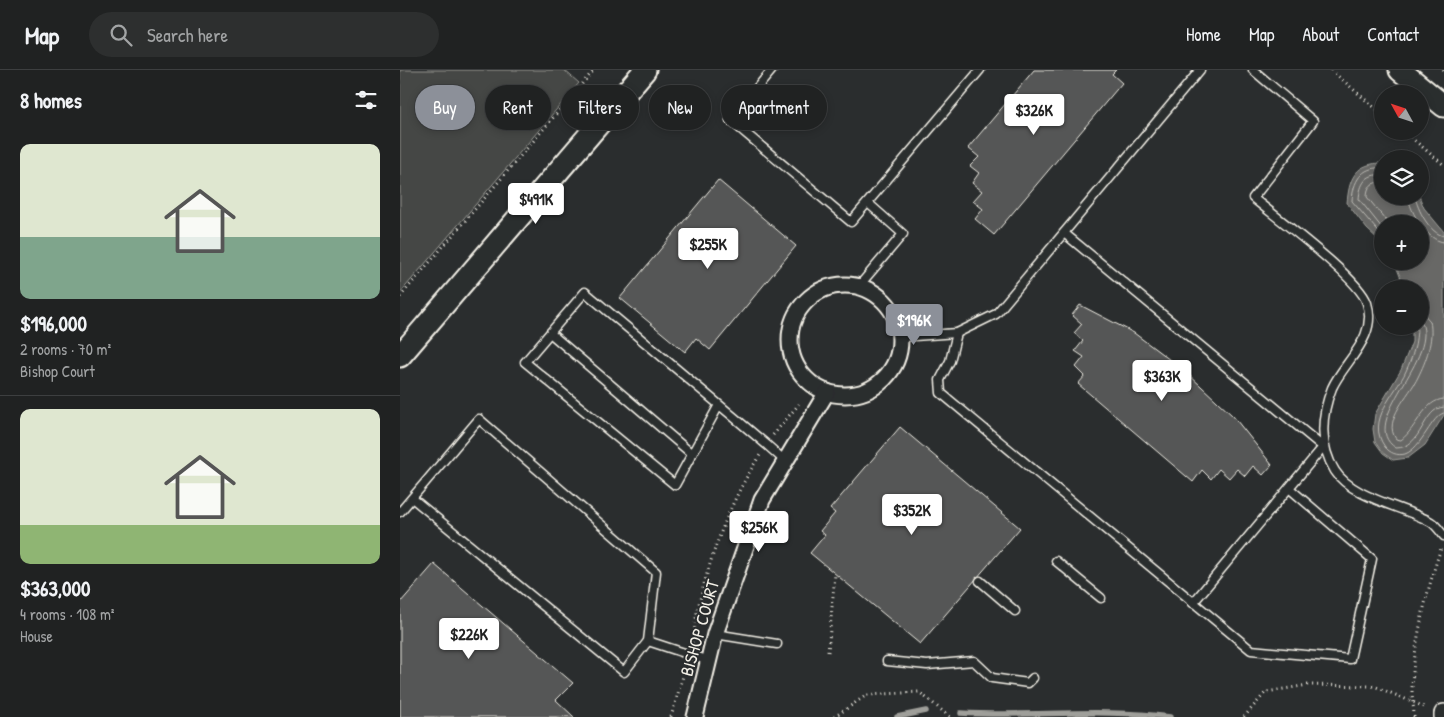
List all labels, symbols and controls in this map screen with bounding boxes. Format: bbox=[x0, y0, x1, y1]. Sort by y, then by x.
search box bbox=[89, 12, 439, 57]
text: Map bbox=[25, 19, 59, 51]
icon: search bbox=[107, 21, 135, 49]
text: Search here bbox=[147, 22, 228, 48]
text: Home bbox=[1186, 22, 1221, 47]
text: Map bbox=[1249, 22, 1274, 47]
text: About bbox=[1302, 22, 1339, 47]
text: Contact bbox=[1367, 22, 1419, 47]
chip: Buy bbox=[415, 85, 475, 130]
chip: Rent bbox=[485, 85, 551, 130]
chip: Filters bbox=[561, 85, 639, 130]
chip: New bbox=[649, 85, 711, 130]
chip: Apartment bbox=[721, 85, 827, 130]
north arrow bbox=[1374, 85, 1429, 140]
map controls bbox=[1374, 85, 1429, 335]
text: 8 homes bbox=[20, 86, 82, 115]
icon: filters bbox=[352, 86, 380, 114]
pin: $326K bbox=[999, 93, 1069, 136]
text: $326K bbox=[1015, 99, 1053, 121]
button: layers bbox=[1374, 150, 1429, 205]
icon: home bbox=[155, 176, 245, 266]
pin: $491K bbox=[501, 182, 571, 225]
text: $491K bbox=[519, 188, 553, 210]
button: + bbox=[1374, 215, 1429, 270]
pin: $255K bbox=[673, 228, 743, 270]
text: $255K bbox=[689, 233, 727, 255]
button: − bbox=[1374, 280, 1429, 335]
pin: $196K bbox=[879, 304, 949, 346]
text: $196,000 bbox=[20, 309, 87, 338]
text: $196K bbox=[897, 309, 931, 331]
text: 2 rooms · 70 m² bbox=[20, 338, 111, 360]
text: Bishop Court bbox=[20, 360, 95, 382]
pin: $363K bbox=[1127, 360, 1197, 402]
text: $363K bbox=[1143, 365, 1181, 387]
icon: home bbox=[155, 442, 245, 532]
pin: $352K bbox=[877, 494, 947, 536]
text: $352K bbox=[893, 499, 931, 521]
pin: $256K bbox=[724, 510, 794, 553]
text: $256K bbox=[740, 516, 778, 538]
text: $363,000 bbox=[20, 574, 90, 603]
street label: BISHOP COURT bbox=[674, 576, 725, 679]
text: 4 rooms · 108 m² bbox=[20, 603, 114, 625]
pin: $226K bbox=[434, 618, 504, 660]
text: $226K bbox=[450, 623, 488, 645]
text: House bbox=[20, 625, 53, 647]

